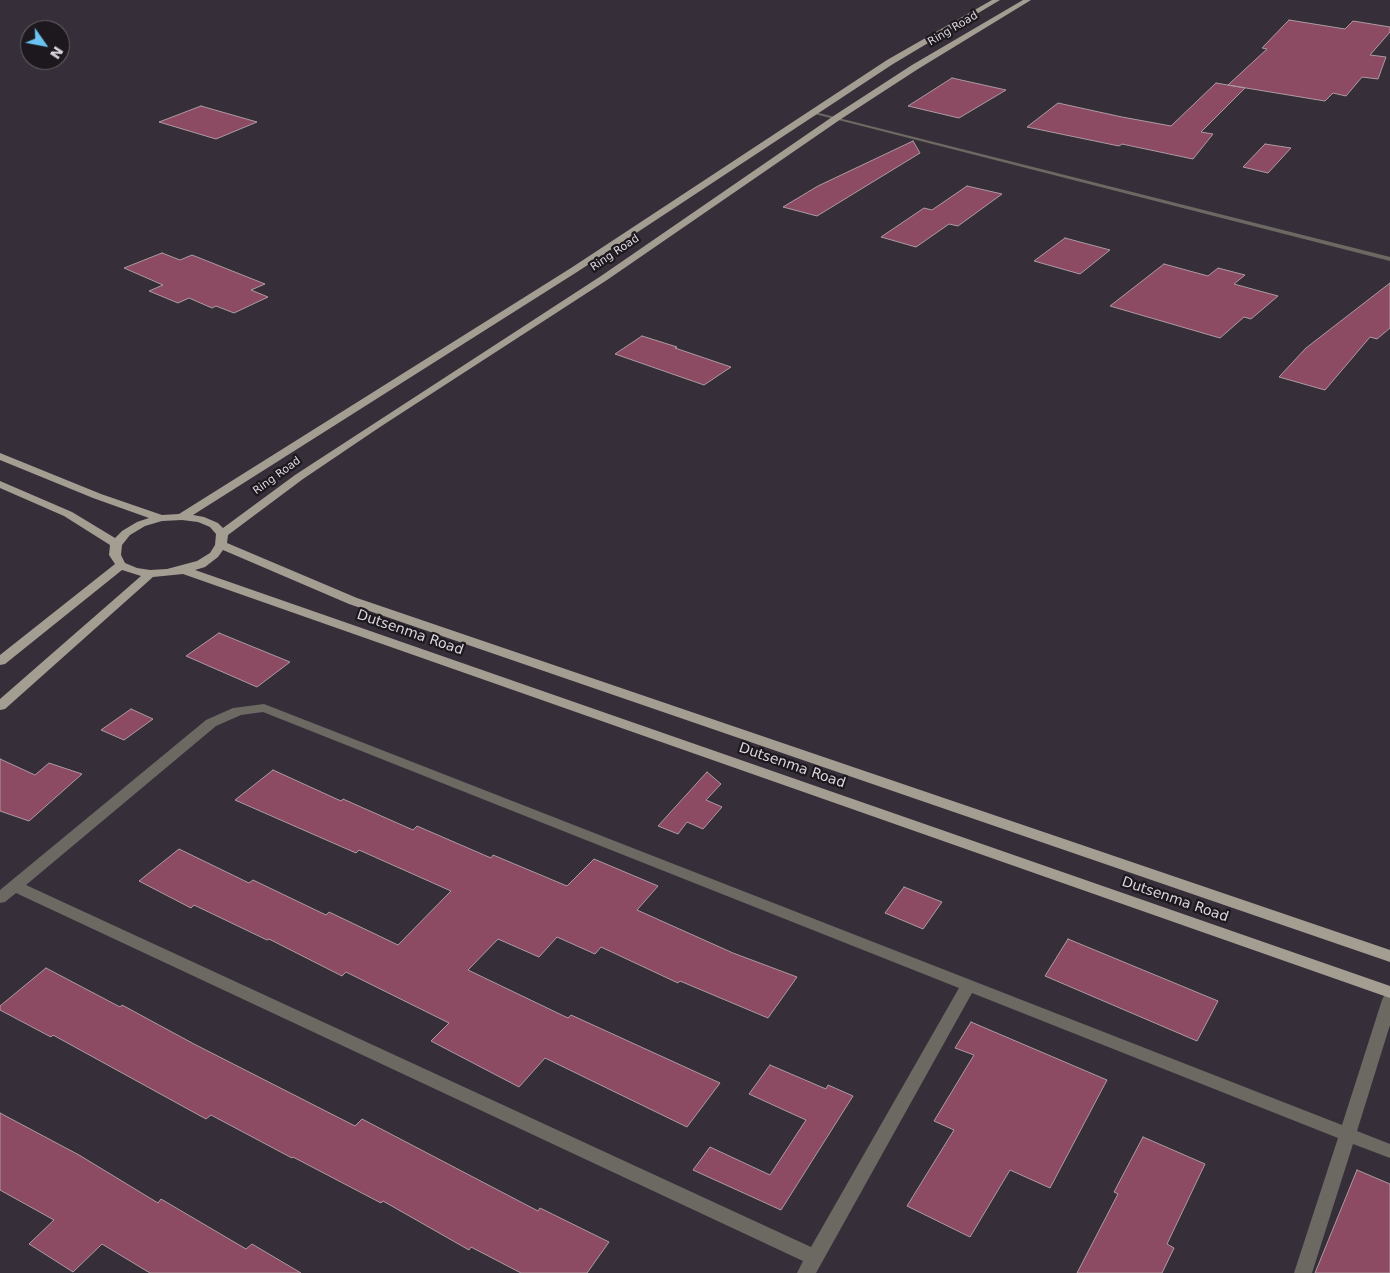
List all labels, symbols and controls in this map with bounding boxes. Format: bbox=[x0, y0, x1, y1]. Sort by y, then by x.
street label: Ring Road bbox=[926, 9, 980, 49]
north arrow bbox=[20, 20, 70, 70]
text: N bbox=[47, 43, 67, 62]
street label: Ring Road bbox=[588, 232, 642, 274]
street label: Ring Road bbox=[251, 454, 303, 498]
street label: Dutsenma Road bbox=[354, 607, 466, 659]
street label: Dutsenma Road bbox=[736, 740, 848, 792]
street label: Dutsenma Road bbox=[1119, 874, 1231, 926]

